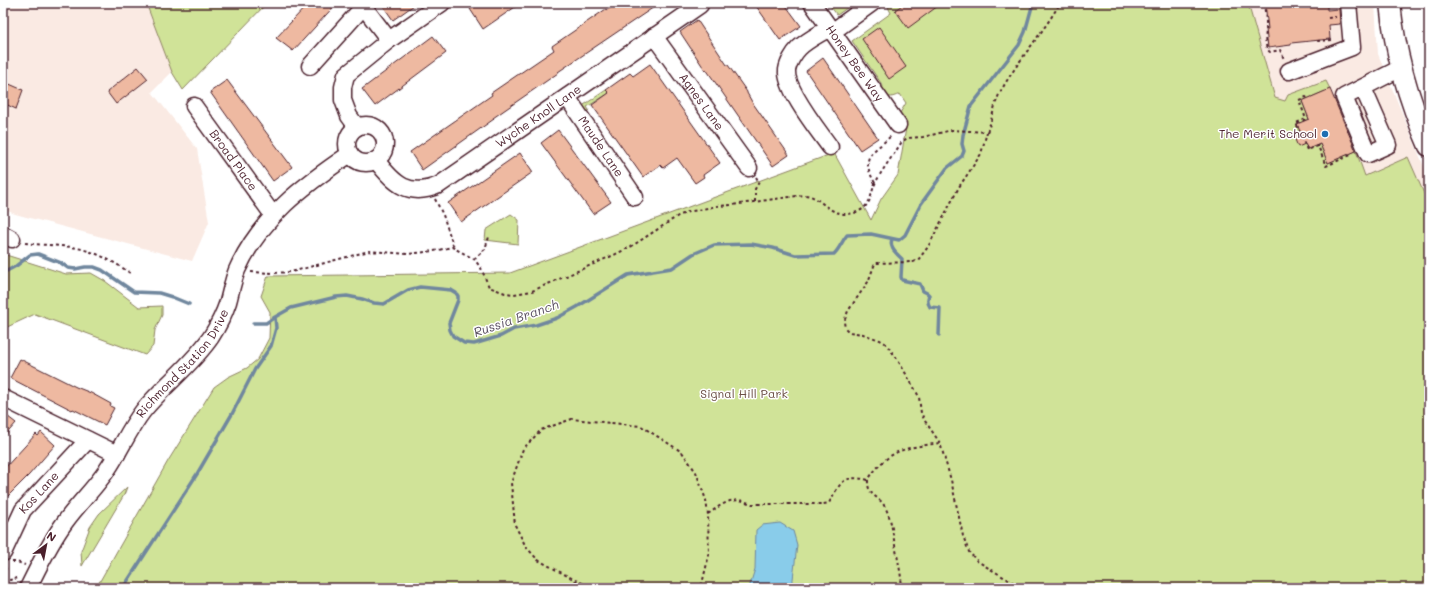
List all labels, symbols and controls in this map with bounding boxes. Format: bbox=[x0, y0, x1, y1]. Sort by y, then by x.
street label: Honey Bee Way bbox=[823, 21, 888, 104]
street label: Agnes Lane bbox=[676, 69, 728, 133]
street label: Wyche Knoll Lane bbox=[492, 80, 584, 151]
street label: Maude Lane bbox=[575, 112, 628, 180]
place label: The Merit School bbox=[1219, 125, 1317, 141]
street label: Broad Place bbox=[207, 126, 262, 193]
marker: The Merit School bbox=[1320, 129, 1330, 139]
water label: Russia Branch bbox=[471, 295, 561, 340]
street label: Richmond Station Drive bbox=[132, 306, 232, 421]
park label: Signal Hill Park bbox=[700, 385, 788, 401]
street label: Kos Lane bbox=[15, 468, 62, 517]
north arrow bbox=[26, 525, 66, 565]
text: N bbox=[44, 528, 59, 545]

